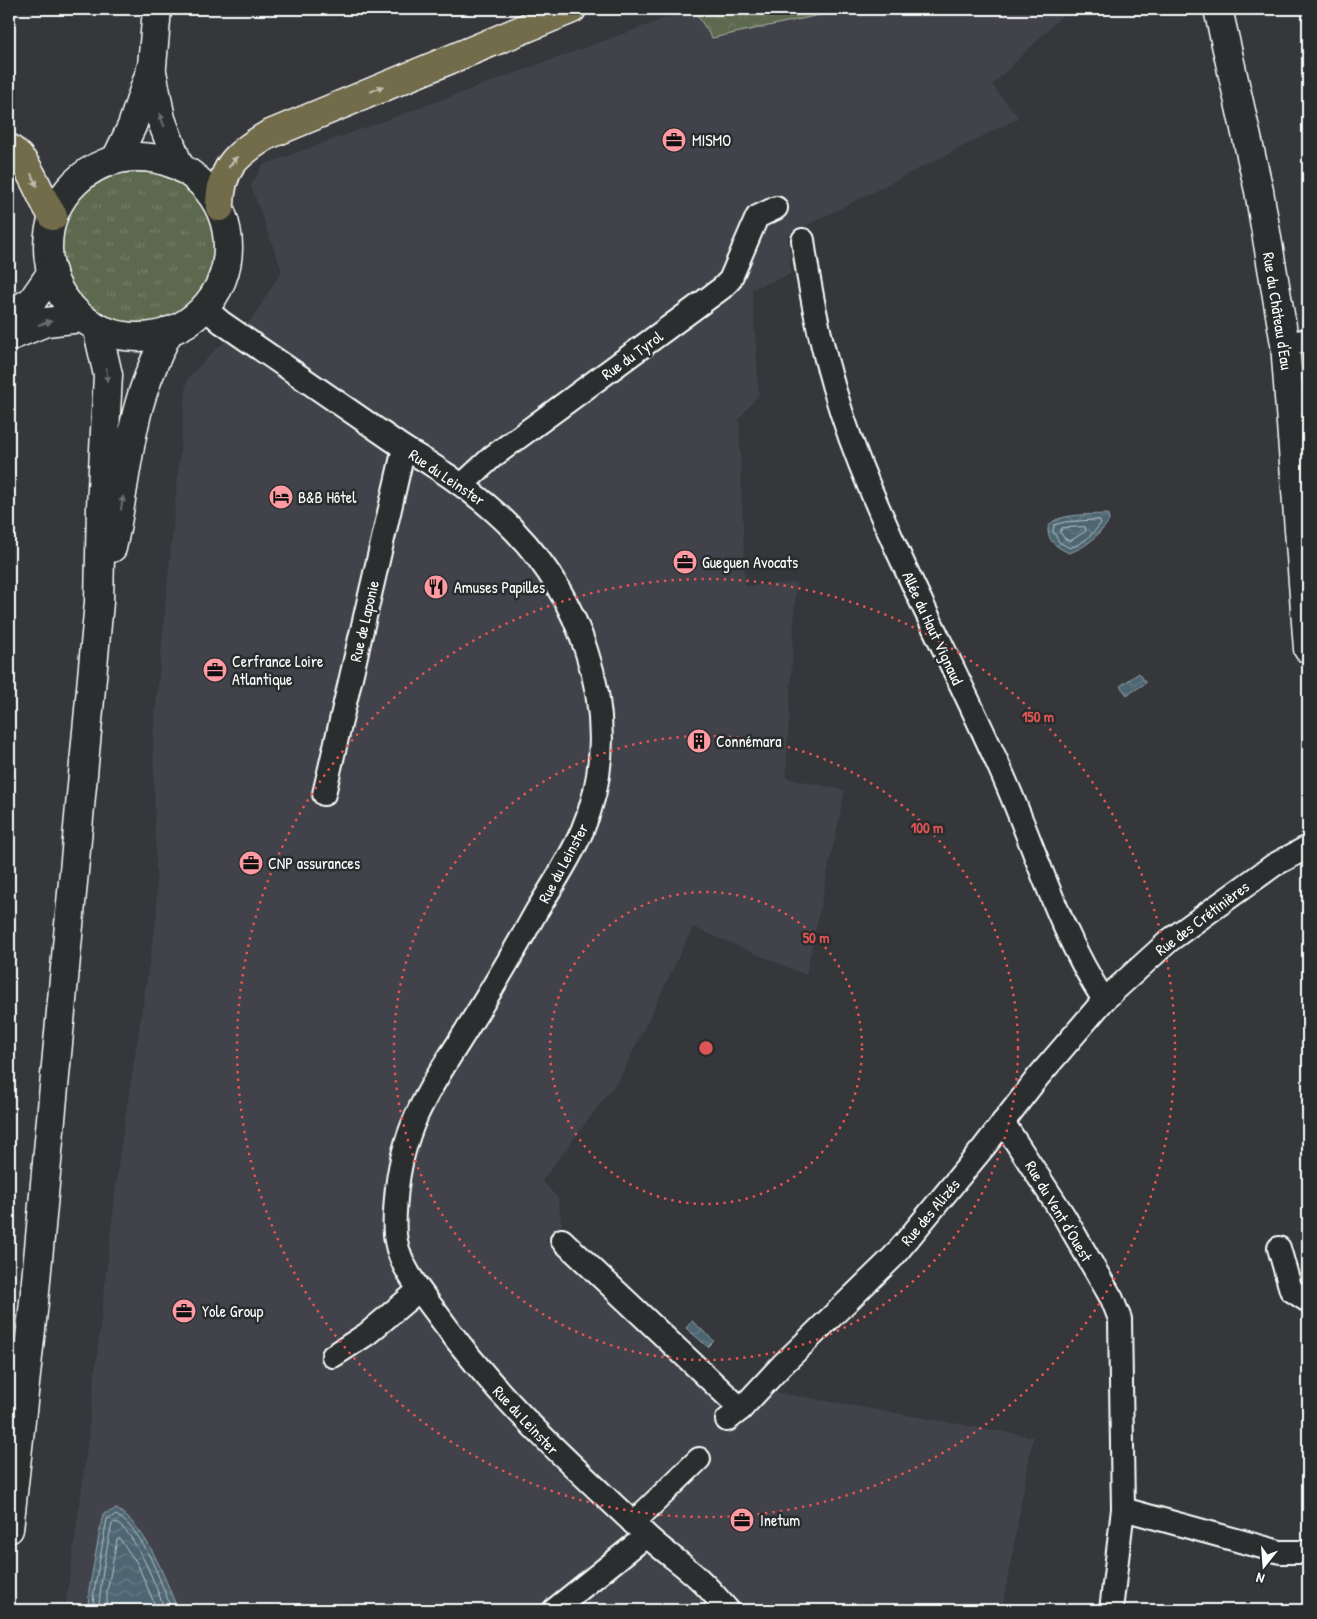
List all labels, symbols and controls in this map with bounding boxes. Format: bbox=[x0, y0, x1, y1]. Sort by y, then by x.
one-way arrow bbox=[370, 85, 384, 93]
one-way arrow bbox=[158, 112, 166, 127]
office icon: MISMO bbox=[661, 127, 687, 153]
place label: MISMO bbox=[692, 129, 731, 151]
one-way arrow bbox=[228, 155, 239, 168]
one-way arrow bbox=[30, 173, 38, 187]
street label: Rue du Château d'Eau bbox=[1258, 251, 1298, 372]
one-way arrow bbox=[37, 319, 52, 327]
street label: Rue du Tyrol bbox=[597, 325, 668, 385]
one-way arrow bbox=[103, 367, 111, 383]
street label: Rue du Leinster bbox=[405, 443, 489, 511]
hotel icon: B&B Hôtel bbox=[268, 484, 294, 510]
place label: B&B Hôtel bbox=[298, 486, 357, 508]
one-way arrow bbox=[118, 495, 126, 511]
office icon: Gueguen Avocats bbox=[672, 549, 698, 575]
place label: Gueguen Avocats bbox=[702, 551, 798, 573]
street label: Allée du Haut Vignaud bbox=[897, 568, 969, 688]
restaurant icon: Amuses Papilles bbox=[423, 574, 449, 600]
place label: Amuses Papilles bbox=[454, 576, 545, 598]
street label: Rue de Laponie bbox=[344, 578, 384, 664]
place label: Cerfrance Loire Atlantique bbox=[232, 650, 324, 690]
office icon: Cerfrance Loire Atlantique bbox=[202, 657, 228, 683]
text: 150 m bbox=[1022, 706, 1054, 727]
building icon: Connémara bbox=[686, 728, 712, 754]
place label: Connémara bbox=[716, 730, 782, 752]
text: 100 m bbox=[911, 817, 943, 838]
street label: Rue du Leinster bbox=[533, 819, 593, 907]
office icon: CNP assurances bbox=[238, 850, 264, 876]
place label: CNP assurances bbox=[268, 852, 360, 874]
street label: Rue des Crétinières bbox=[1150, 875, 1254, 961]
text: 50 m bbox=[803, 927, 829, 948]
centre of rings bbox=[697, 1039, 715, 1057]
street label: Rue du Vent d'Ouest bbox=[1020, 1156, 1098, 1266]
street label: Rue des Alizés bbox=[895, 1174, 965, 1250]
office icon: Yole Group bbox=[171, 1298, 197, 1324]
place label: Yole Group bbox=[202, 1300, 264, 1322]
street label: Rue du Leinster bbox=[488, 1381, 564, 1459]
office icon: Inetum bbox=[729, 1507, 755, 1533]
place label: Inetum bbox=[760, 1509, 800, 1531]
north arrow bbox=[1240, 1542, 1290, 1592]
text: N bbox=[1253, 1569, 1266, 1589]

